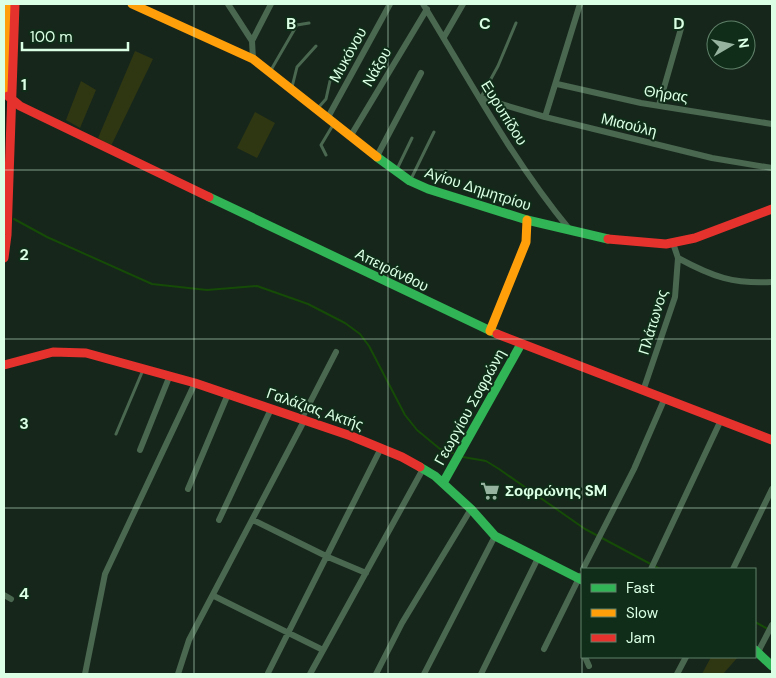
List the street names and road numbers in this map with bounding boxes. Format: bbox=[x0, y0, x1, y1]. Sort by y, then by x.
street label: Μυκόνου bbox=[325, 24, 371, 86]
street label: Νάξου bbox=[358, 44, 396, 90]
street label: Ευρυπίδου bbox=[476, 77, 532, 149]
street label: Θήρας bbox=[642, 81, 690, 107]
street label: Μιαούλη bbox=[599, 108, 659, 142]
street label: Αγίου Δημητρίου bbox=[422, 162, 534, 216]
street label: Απειράνθου bbox=[352, 244, 432, 296]
street label: Πλάτωνος bbox=[634, 287, 672, 357]
street label: Γεωργίου Σοφρώνη bbox=[430, 345, 510, 469]
street label: Γαλάζιας Ακτής bbox=[264, 383, 366, 435]

